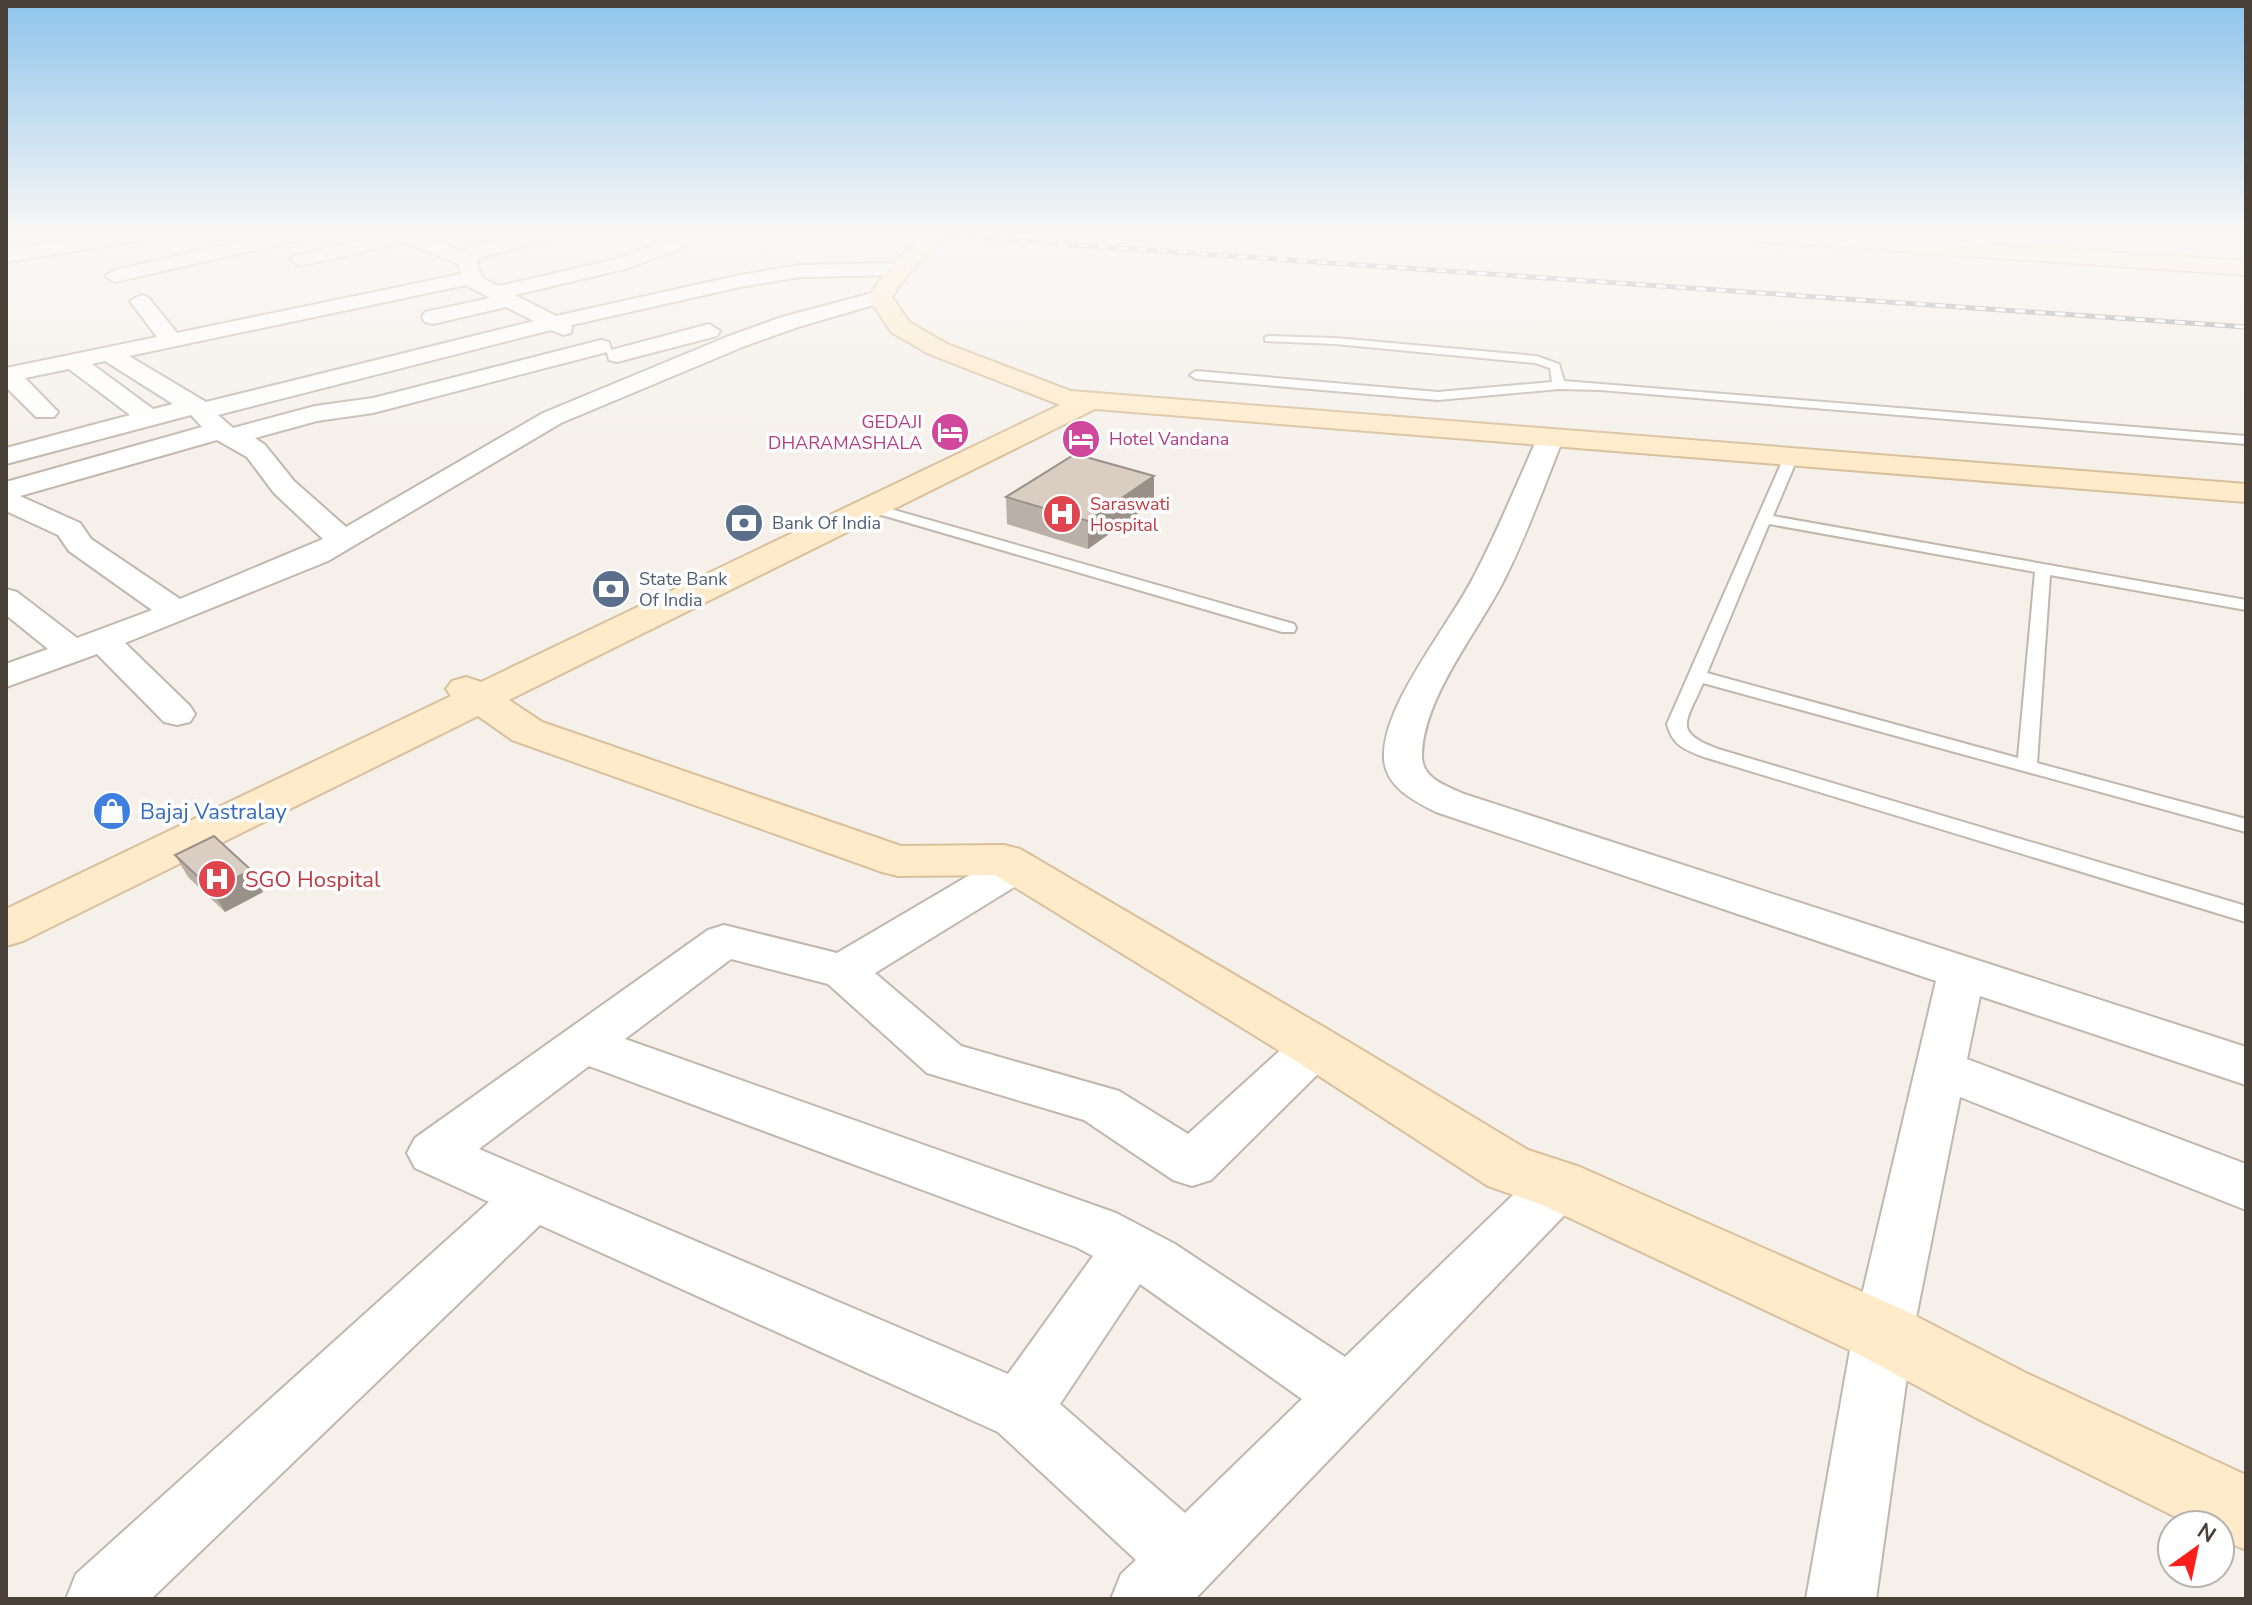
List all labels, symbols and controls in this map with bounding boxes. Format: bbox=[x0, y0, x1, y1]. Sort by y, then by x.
place label: GEDAJI DHARAMASHALA bbox=[768, 410, 922, 455]
hotel icon: GEDAJI DHARAMASHALA bbox=[929, 411, 971, 453]
hotel icon: Hotel Vandana bbox=[1060, 418, 1102, 460]
place label: Hotel Vandana bbox=[1109, 427, 1229, 451]
place label: Saraswati Hospital bbox=[1090, 492, 1170, 537]
hospital icon: Saraswati Hospital bbox=[1041, 493, 1083, 535]
bank icon: Bank Of India bbox=[723, 502, 765, 544]
place label: Bank Of India bbox=[772, 511, 881, 535]
place label: State Bank Of India bbox=[639, 567, 728, 612]
bank icon: State Bank Of India bbox=[590, 568, 632, 610]
shop icon: Bajaj Vastralay bbox=[91, 790, 133, 832]
place label: Bajaj Vastralay bbox=[140, 797, 287, 827]
hospital icon: SGO Hospital bbox=[196, 858, 238, 900]
place label: SGO Hospital bbox=[245, 865, 381, 895]
north arrow bbox=[2156, 1509, 2236, 1589]
text: N bbox=[2191, 1516, 2221, 1550]

